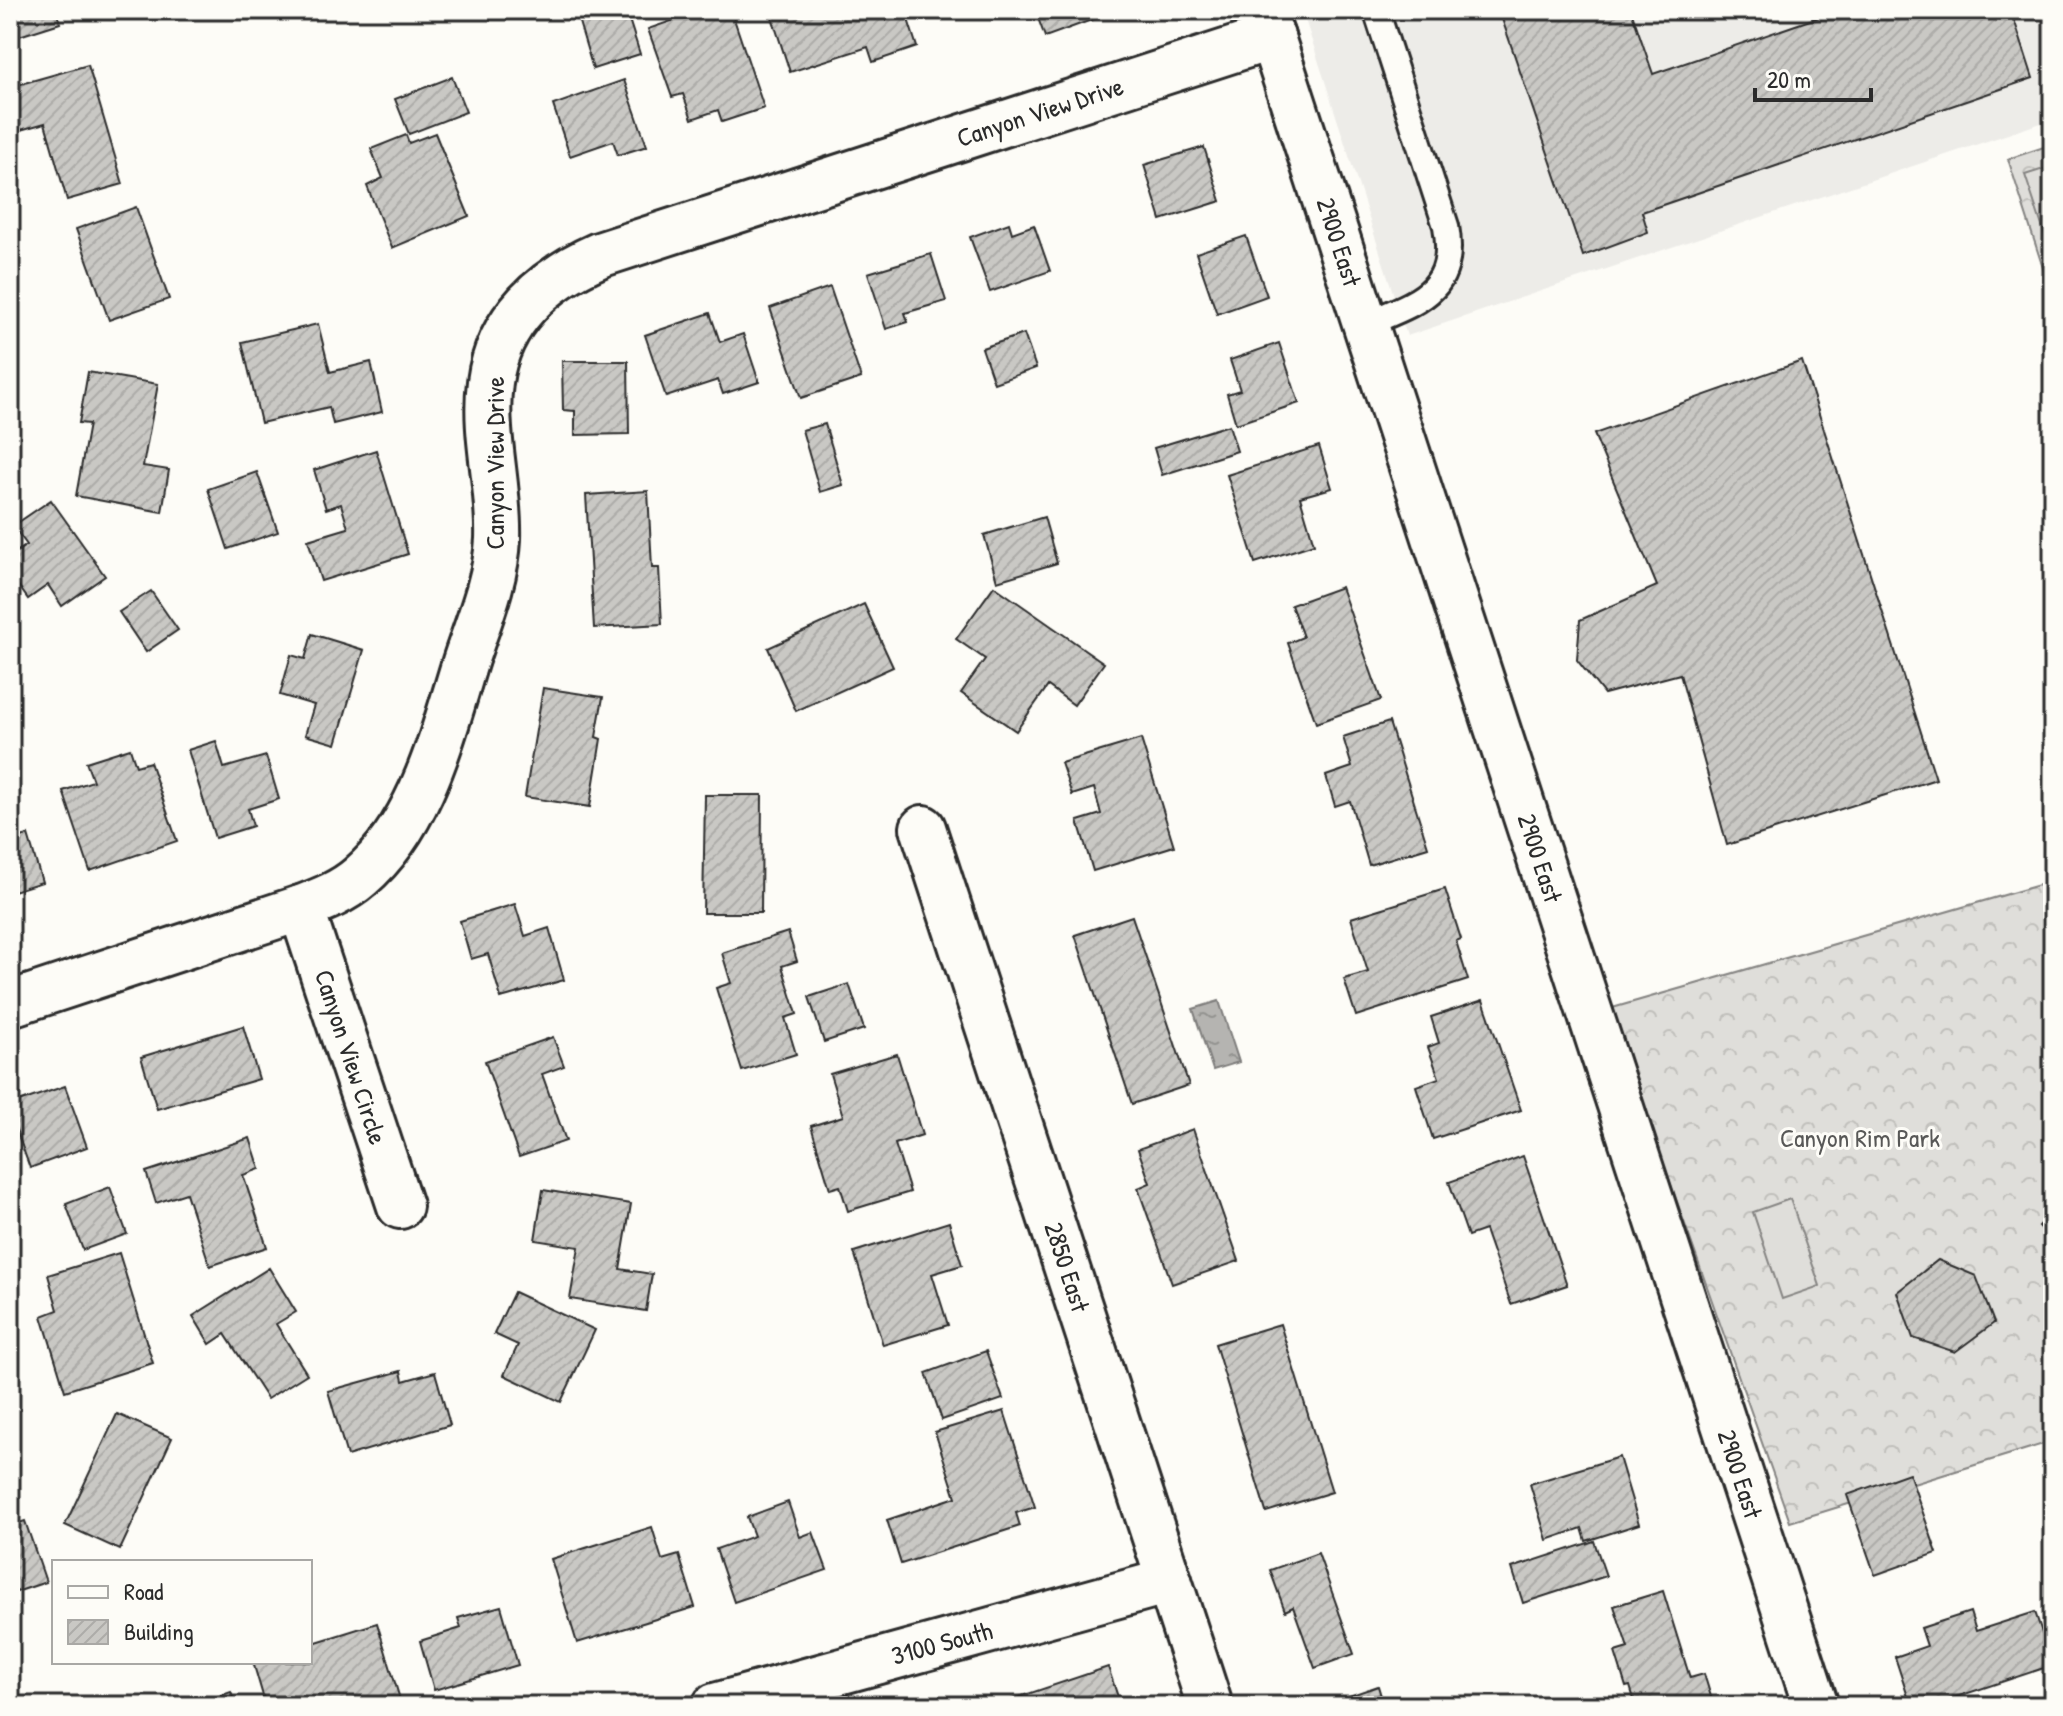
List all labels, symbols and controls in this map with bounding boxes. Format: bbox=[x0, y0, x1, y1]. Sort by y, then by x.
scale bar bbox=[1755, 52, 1871, 102]
text: 20 m bbox=[1767, 63, 1811, 95]
street label: Canyon View Drive bbox=[952, 68, 1128, 155]
street label: 2900 East bbox=[1309, 193, 1371, 292]
street label: Canyon View Drive bbox=[477, 376, 512, 550]
street label: 2900 East bbox=[1510, 809, 1572, 908]
street label: Canyon View Circle bbox=[307, 965, 396, 1149]
park label: Canyon Rim Park bbox=[1780, 1120, 1940, 1155]
street label: 2850 East bbox=[1037, 1217, 1099, 1317]
street label: 2900 East bbox=[1710, 1425, 1772, 1524]
legend bbox=[52, 1560, 312, 1664]
text: Road bbox=[124, 1575, 163, 1607]
street label: 3100 South bbox=[888, 1612, 996, 1673]
text: Building bbox=[124, 1615, 194, 1647]

